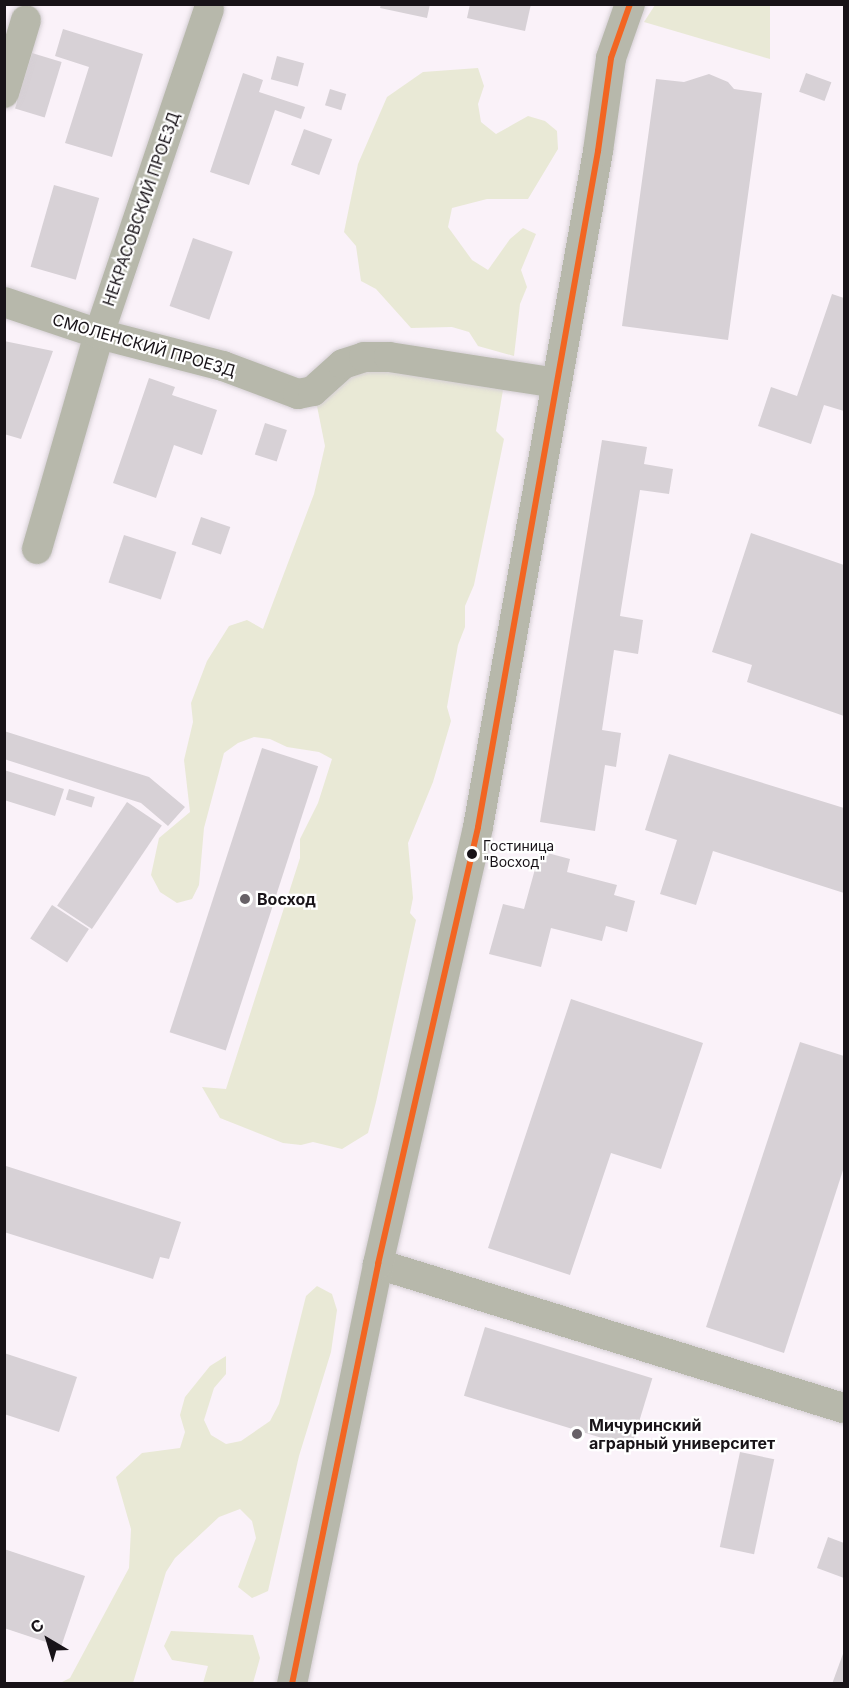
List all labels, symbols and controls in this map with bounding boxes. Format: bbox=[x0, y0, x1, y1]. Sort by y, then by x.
street label: НЕКРАСОВСКИЙ ПРОЕЗД bbox=[99, 109, 183, 309]
street label: СМОЛЕНСКИЙ ПРОЕЗД bbox=[50, 310, 238, 380]
place label: Гостиница "Восход" bbox=[483, 838, 554, 870]
marker: Гостиница "Восход" bbox=[466, 848, 478, 860]
place label: Восход bbox=[257, 889, 316, 909]
marker: Восход bbox=[238, 892, 252, 906]
place label: Мичуринский аграрный университет bbox=[589, 1415, 775, 1453]
marker: Мичуринский аграрный университет bbox=[570, 1427, 584, 1441]
north arrow bbox=[18, 1610, 78, 1670]
text: С bbox=[26, 1614, 48, 1637]

